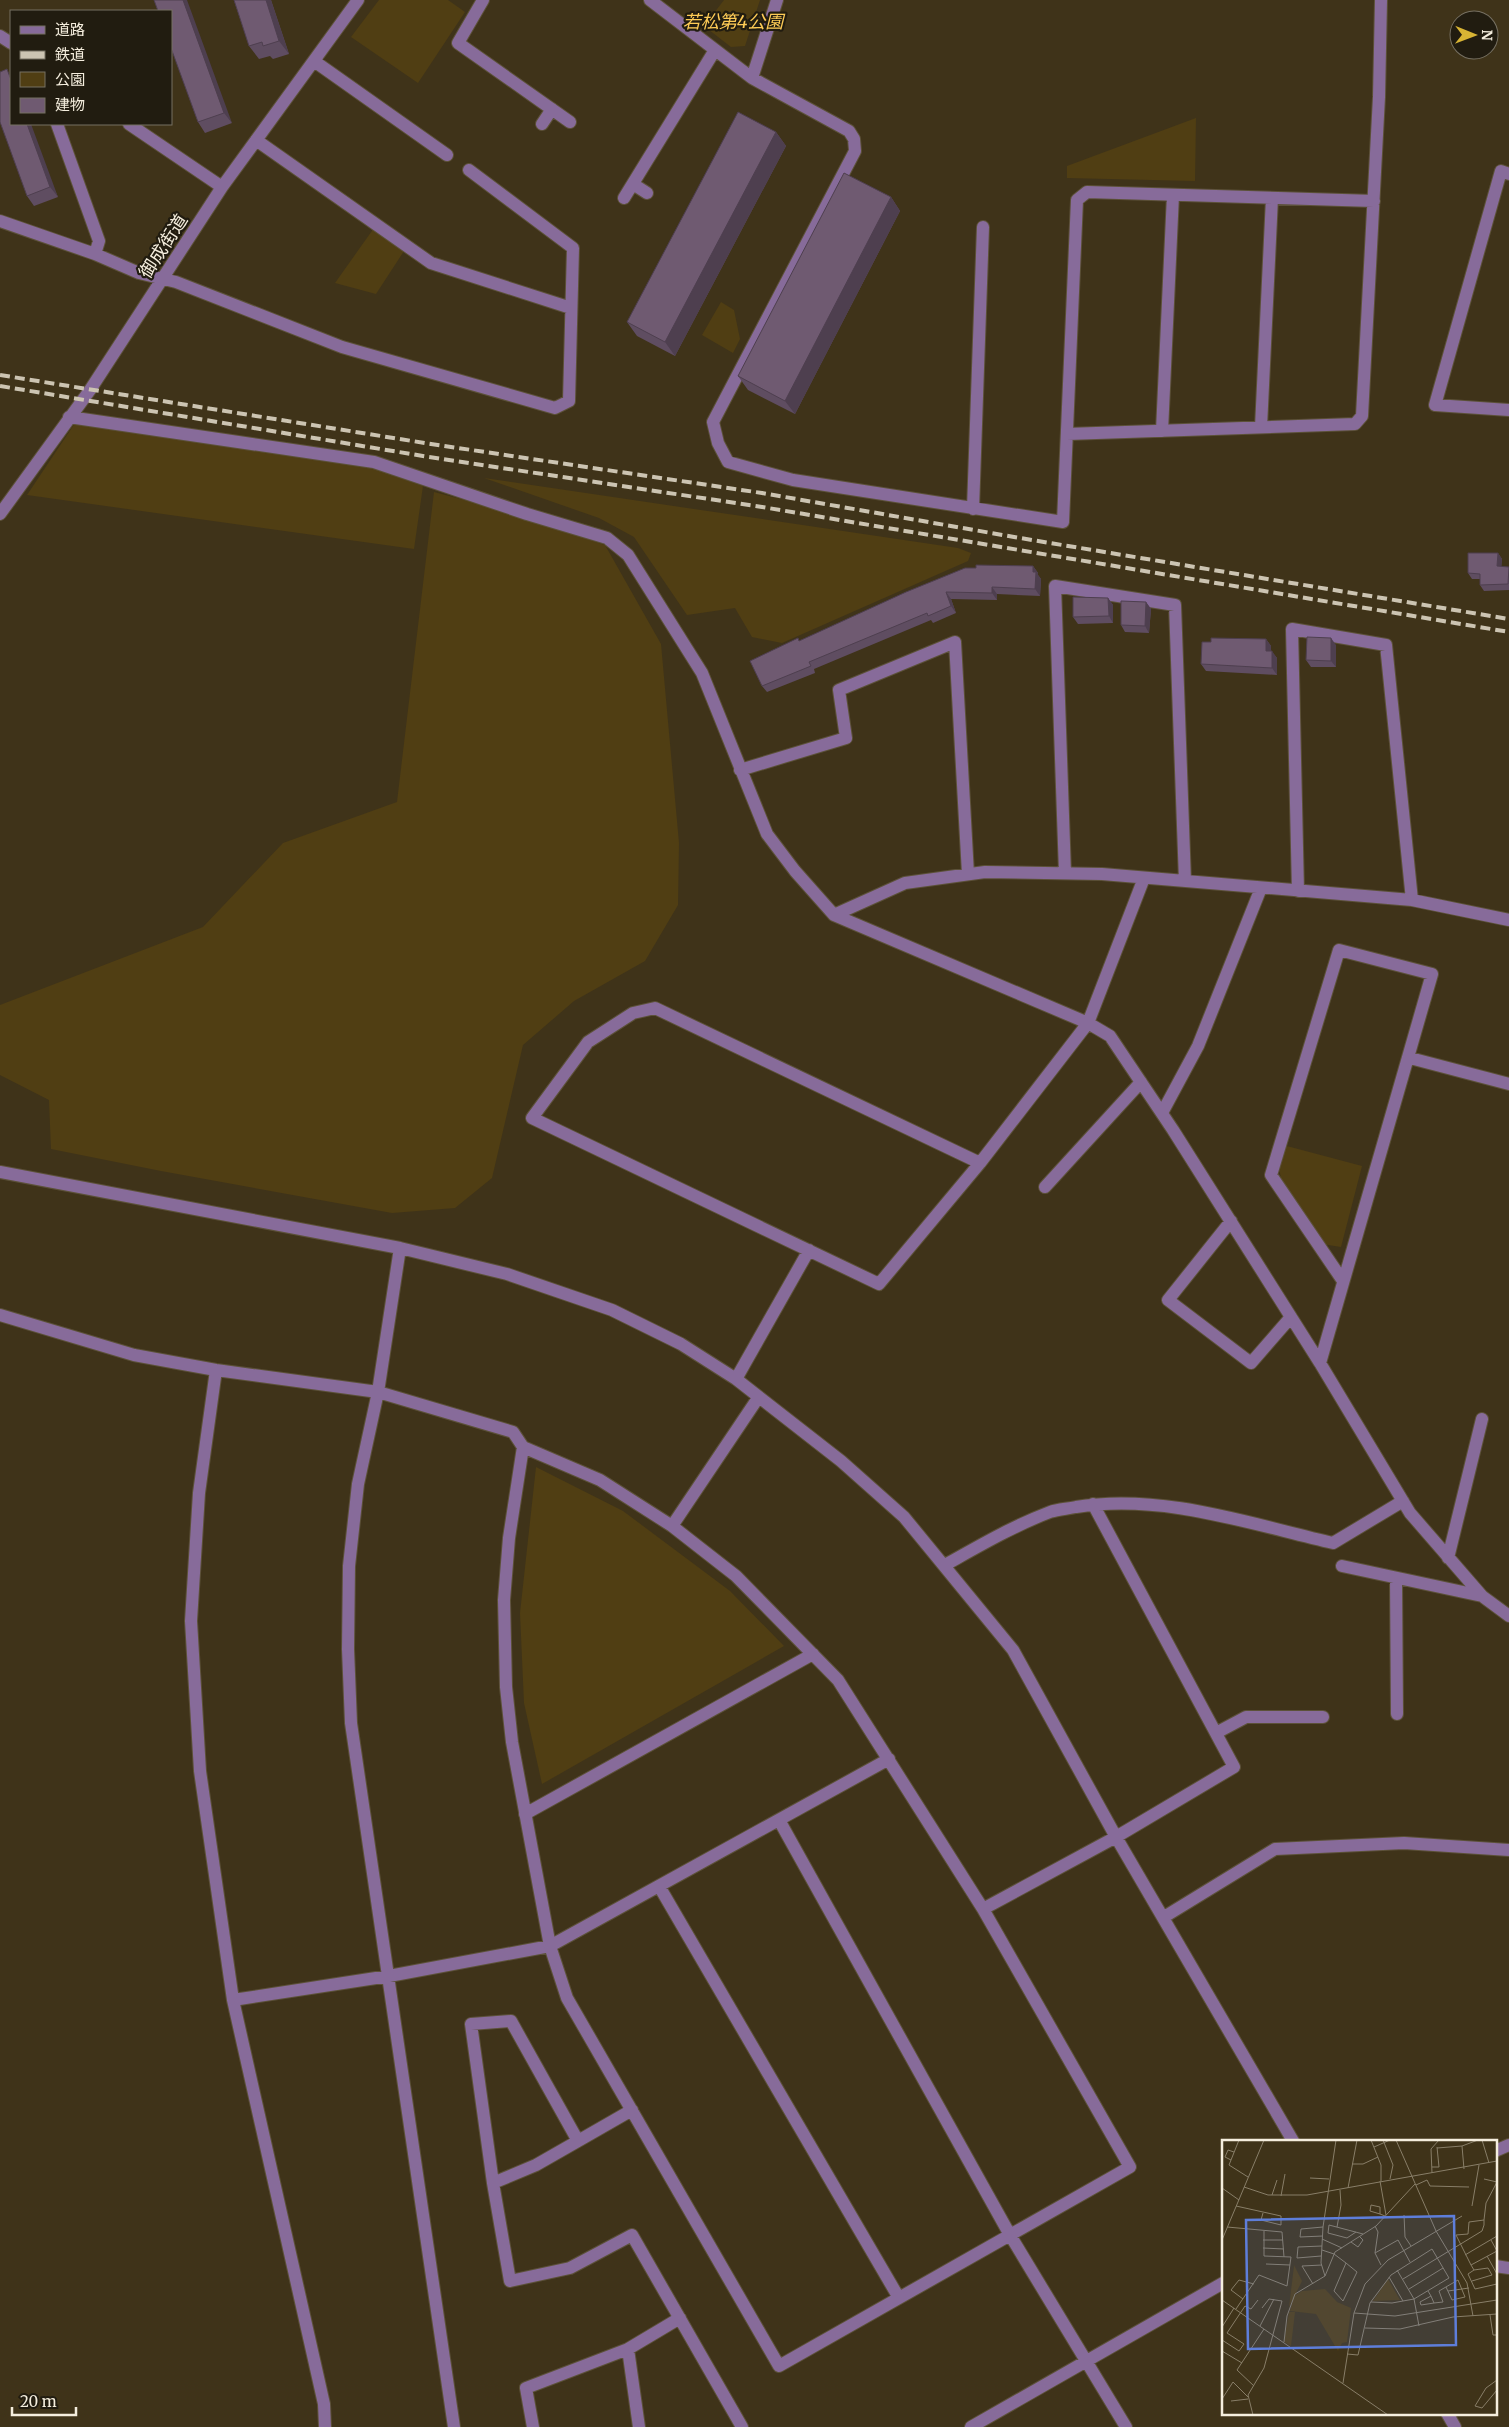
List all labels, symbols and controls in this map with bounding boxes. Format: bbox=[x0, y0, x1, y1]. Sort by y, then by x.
legend bbox=[10, 10, 172, 125]
park label: 若松第4公園 bbox=[683, 10, 786, 33]
north arrow bbox=[1449, 10, 1499, 60]
text: 道路 bbox=[55, 20, 85, 39]
text: N bbox=[1478, 30, 1496, 41]
text: 鉄道 bbox=[55, 45, 85, 64]
text: 公園 bbox=[55, 70, 85, 89]
text: 建物 bbox=[55, 95, 85, 114]
street label: 御成街道 bbox=[134, 210, 192, 282]
inset map bbox=[1222, 2140, 1496, 2414]
scale bar bbox=[12, 2384, 76, 2416]
text: 20 m bbox=[20, 2392, 57, 2411]

